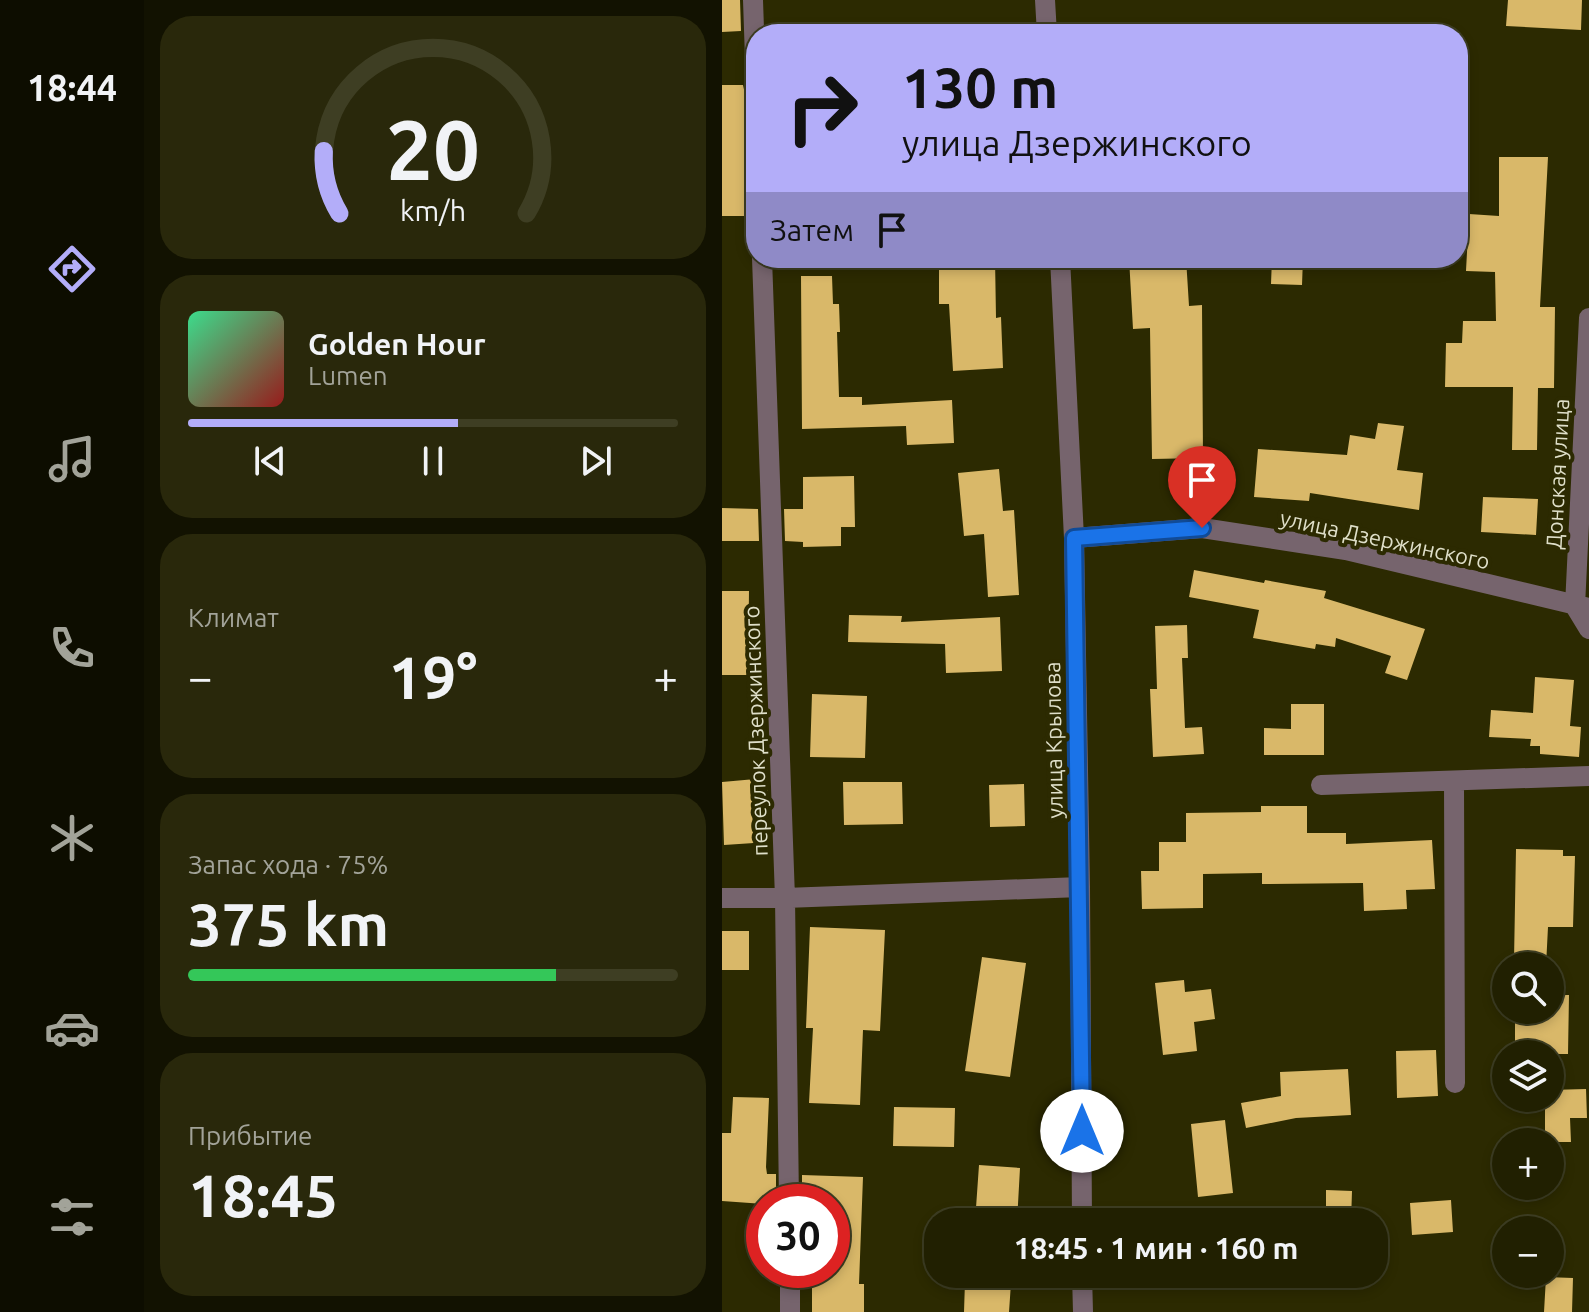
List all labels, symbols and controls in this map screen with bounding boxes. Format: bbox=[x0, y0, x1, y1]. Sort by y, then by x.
icon: right bbox=[770, 56, 874, 160]
text: 130 m bbox=[902, 56, 1058, 119]
text: 18:44 bbox=[27, 67, 117, 108]
text: 20 bbox=[386, 101, 480, 195]
text: улица Дзержинского bbox=[902, 122, 1252, 163]
text: km/h bbox=[400, 194, 466, 226]
icon: arrive bbox=[870, 208, 914, 252]
text: Затем bbox=[770, 213, 854, 247]
icon: directions bbox=[44, 241, 100, 297]
text: Golden Hour bbox=[308, 327, 486, 361]
text: Lumen bbox=[308, 361, 388, 390]
street label: Донская улица bbox=[1541, 398, 1573, 550]
icon: music bbox=[44, 431, 100, 487]
icon: previous bbox=[248, 439, 292, 483]
icon: pause bbox=[411, 439, 455, 483]
icon: next bbox=[574, 439, 618, 483]
pin bbox=[1168, 446, 1236, 528]
icon: arrive bbox=[1180, 458, 1224, 502]
street label: улица Дзержинского bbox=[1278, 505, 1492, 573]
text: Климат bbox=[188, 603, 279, 632]
street label: переулок Дзержинского bbox=[738, 605, 772, 857]
icon: phone bbox=[44, 620, 100, 676]
text: 19° bbox=[389, 643, 477, 710]
text: − bbox=[188, 652, 213, 701]
text: + bbox=[653, 652, 678, 701]
street label: улица Крылова bbox=[1039, 661, 1067, 819]
icon: climate bbox=[44, 810, 100, 866]
text: Запас хода · 75% bbox=[188, 850, 388, 879]
text: 375 km bbox=[188, 890, 389, 957]
map controls bbox=[1492, 952, 1564, 1288]
button: search bbox=[1492, 952, 1564, 1024]
icon: car bbox=[44, 1000, 100, 1056]
button: layers bbox=[1492, 1040, 1564, 1112]
position arrow bbox=[1040, 1089, 1124, 1173]
text: Прибытие bbox=[188, 1121, 312, 1150]
button: + bbox=[1492, 1128, 1564, 1200]
text: 18:45 bbox=[188, 1161, 338, 1228]
speed limit sign: 30 bbox=[746, 1184, 850, 1288]
icon: filters bbox=[44, 1189, 100, 1245]
button: − bbox=[1492, 1216, 1564, 1288]
text: 18:45 · 1 мин · 160 m bbox=[1014, 1231, 1298, 1265]

